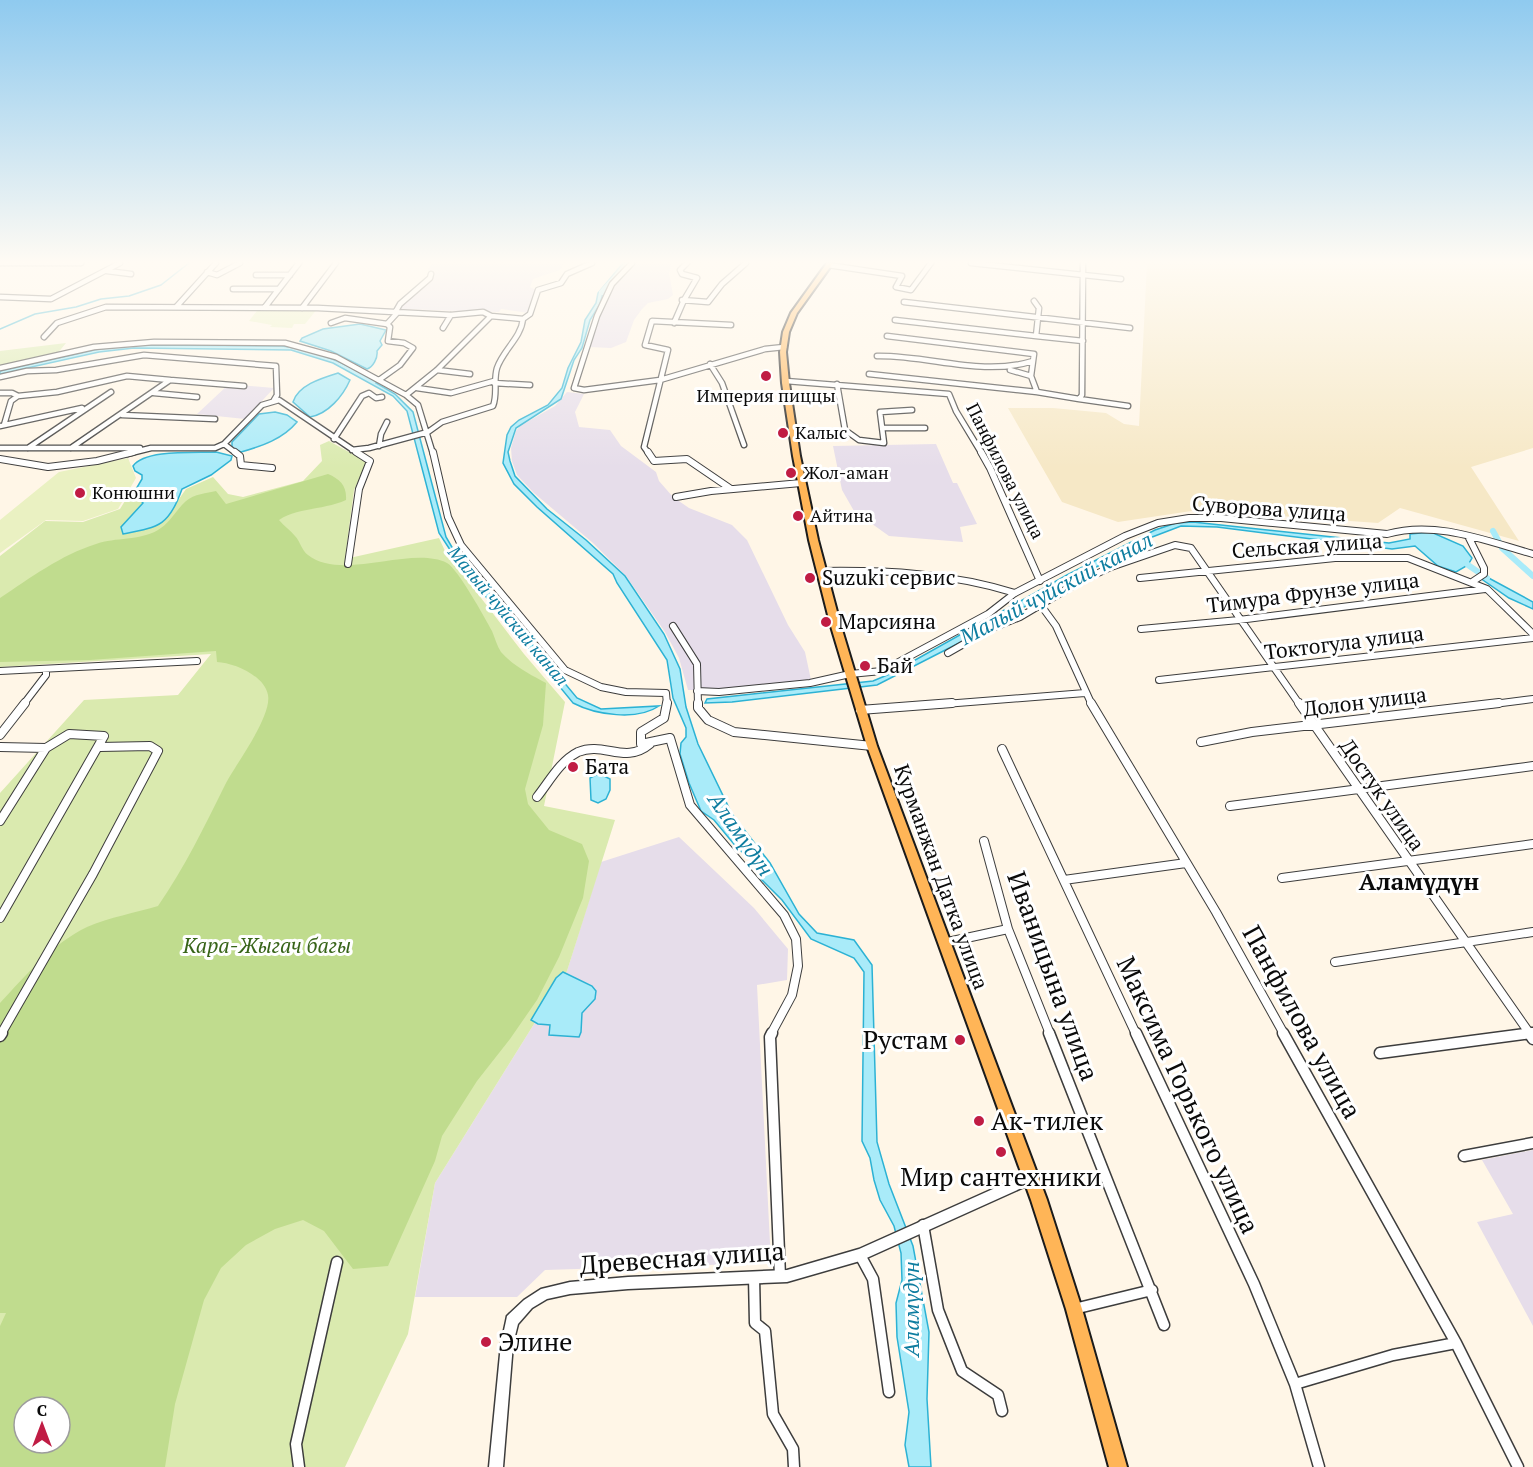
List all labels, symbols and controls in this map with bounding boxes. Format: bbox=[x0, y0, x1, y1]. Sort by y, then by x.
marker: Империя пиццы bbox=[759, 369, 773, 383]
place label: Империя пиццы bbox=[696, 383, 836, 407]
street label: Панфилова улица bbox=[961, 399, 1050, 543]
place label: Калыс bbox=[795, 420, 847, 444]
marker: Калыс bbox=[776, 426, 790, 440]
place label: Жол-аман bbox=[803, 460, 889, 484]
marker: Жол-аман bbox=[784, 466, 798, 480]
place label: Конюшни bbox=[92, 480, 175, 504]
marker: Конюшни bbox=[73, 486, 87, 500]
street label: Суворова улица bbox=[1191, 489, 1347, 527]
place label: Айтина bbox=[810, 503, 873, 527]
marker: Айтина bbox=[791, 509, 805, 523]
water label: Малый чуйский канал bbox=[953, 524, 1157, 651]
street label: Сельская улица bbox=[1231, 526, 1384, 564]
water label: Малый чуйский канал bbox=[443, 540, 574, 690]
place label: Suzuki сервис bbox=[822, 563, 955, 591]
street label: Тимура Фрунзе улица bbox=[1205, 565, 1421, 619]
marker: Suzuki сервис bbox=[803, 571, 817, 585]
place label: Марсияна bbox=[838, 607, 936, 635]
marker: Марсияна bbox=[819, 615, 833, 629]
street label: Токтогула улица bbox=[1262, 618, 1426, 666]
place label: Бай bbox=[877, 651, 913, 679]
marker: Бай bbox=[858, 659, 872, 673]
street label: Долон улица bbox=[1302, 680, 1429, 722]
street label: Достук улица bbox=[1334, 733, 1432, 856]
place label: Бата bbox=[585, 752, 630, 780]
marker: Бата bbox=[566, 760, 580, 774]
street label: Курманжан Датка улица bbox=[888, 760, 996, 993]
water label: Аламүдүн bbox=[701, 784, 781, 881]
district label: Аламүдүн bbox=[1359, 865, 1479, 897]
street label: Иваницына улица bbox=[1000, 866, 1108, 1085]
street label: Панфилова улица bbox=[1236, 919, 1370, 1124]
park label: Кара-Жыгач багы bbox=[182, 931, 351, 959]
street label: Максима Горького улица bbox=[1110, 951, 1268, 1239]
place label: Рустам bbox=[863, 1022, 948, 1056]
marker: Рустам bbox=[953, 1033, 967, 1047]
place label: Ак-тилек bbox=[991, 1103, 1104, 1137]
marker: Ак-тилек bbox=[972, 1114, 986, 1128]
marker: Мир сантехники bbox=[994, 1145, 1008, 1159]
place label: Мир сантехники bbox=[900, 1159, 1102, 1193]
street label: Древесная улица bbox=[578, 1233, 786, 1281]
water label: Аламүдүн bbox=[896, 1261, 925, 1359]
place label: Элине bbox=[498, 1324, 572, 1358]
marker: Элине bbox=[479, 1335, 493, 1349]
north arrow bbox=[12, 1395, 72, 1455]
text: С bbox=[37, 1399, 47, 1421]

